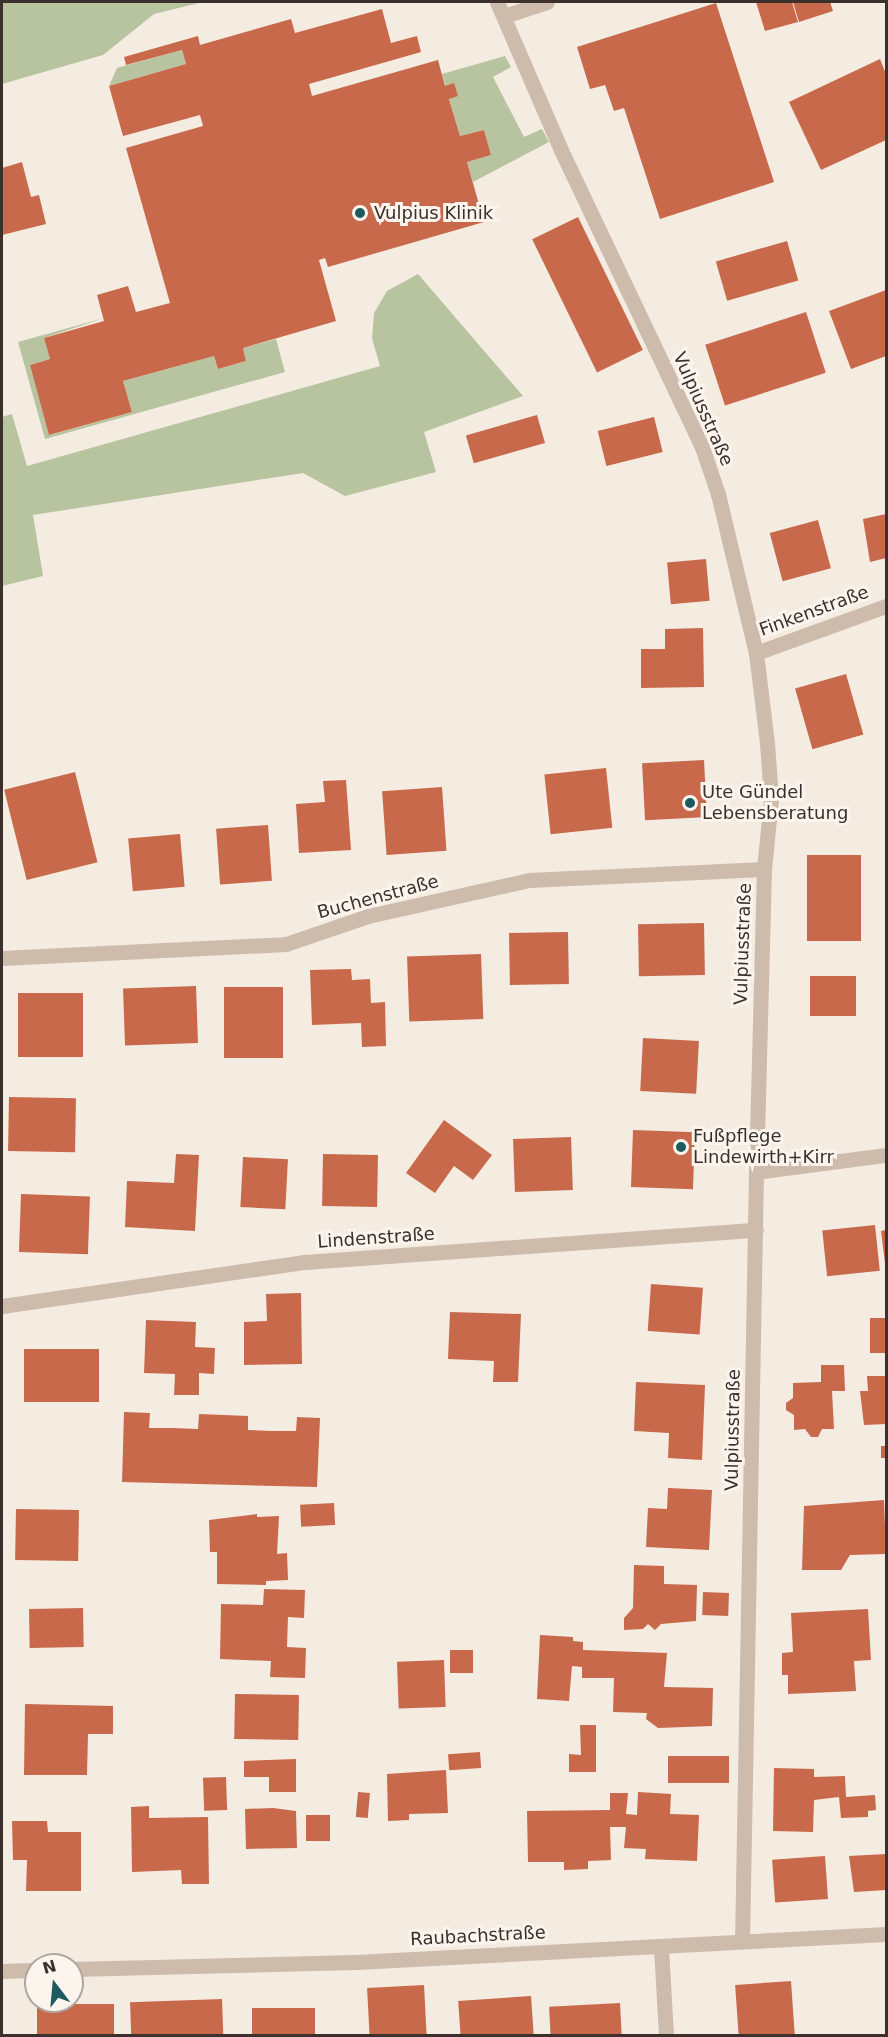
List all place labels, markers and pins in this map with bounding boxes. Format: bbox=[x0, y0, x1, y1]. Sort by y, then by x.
place label: Vulpius Klinik bbox=[374, 202, 493, 224]
marker: Vulpius Klinik bbox=[351, 204, 369, 222]
place label: Ute Gündel Lebensberatung bbox=[702, 782, 848, 824]
marker: Ute Gündel Lebensberatung bbox=[683, 796, 697, 810]
place label: Fußpflege Lindewirth+Kirr bbox=[693, 1126, 834, 1168]
marker: Fußpflege Lindewirth+Kirr bbox=[674, 1140, 688, 1154]

